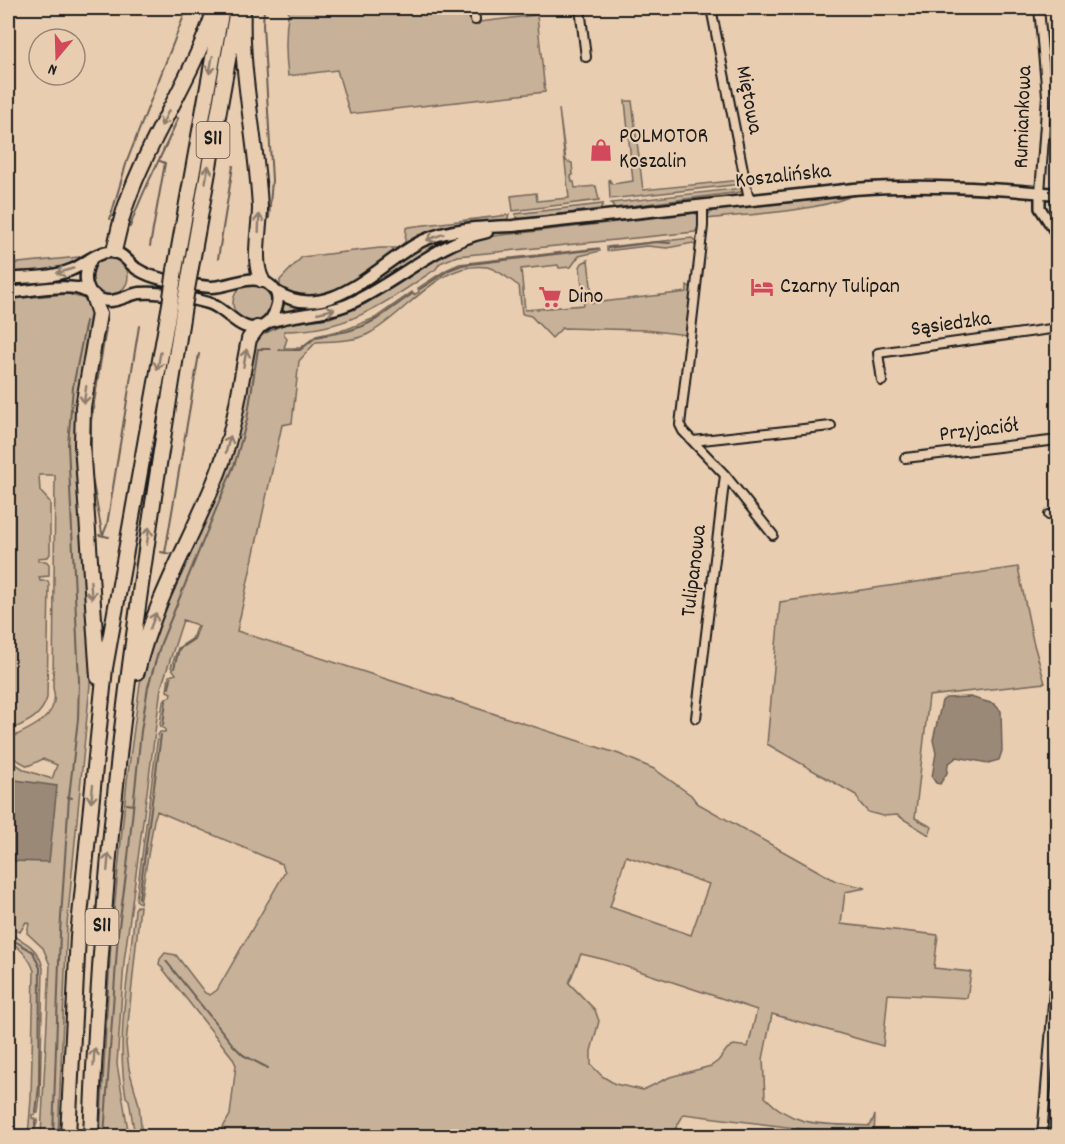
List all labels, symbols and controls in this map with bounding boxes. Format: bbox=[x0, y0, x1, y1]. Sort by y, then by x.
north arrow bbox=[27, 27, 87, 87]
one-way arrow bbox=[206, 55, 217, 74]
text: N bbox=[45, 57, 60, 81]
street label: Miętowa bbox=[726, 63, 770, 137]
street label: Rumiankowa bbox=[1007, 64, 1041, 169]
one-way arrow bbox=[159, 109, 171, 127]
road number: S11 bbox=[196, 122, 230, 158]
place label: POLMOTOR Koszalin bbox=[619, 122, 708, 178]
shop icon: POLMOTOR Koszalin bbox=[588, 137, 614, 163]
street label: Koszalińska bbox=[734, 157, 833, 197]
one-way arrow bbox=[202, 165, 213, 184]
one-way arrow bbox=[254, 213, 265, 233]
one-way arrow bbox=[426, 232, 444, 243]
one-way arrow bbox=[56, 266, 75, 277]
place label: Czarny Tulipan bbox=[780, 272, 900, 303]
hotel icon: Czarny Tulipan bbox=[749, 274, 775, 300]
place label: Dino bbox=[568, 282, 603, 313]
supermarket icon: Dino bbox=[537, 284, 563, 310]
street label: Sąsiedzka bbox=[909, 304, 994, 346]
one-way arrow bbox=[316, 305, 335, 317]
one-way arrow bbox=[240, 349, 251, 368]
one-way arrow bbox=[154, 351, 165, 370]
one-way arrow bbox=[79, 385, 90, 404]
street label: Przyjaciół bbox=[938, 411, 1021, 451]
one-way arrow bbox=[222, 434, 234, 453]
street label: Tulipanowa bbox=[674, 523, 716, 619]
one-way arrow bbox=[143, 527, 154, 547]
one-way arrow bbox=[86, 579, 97, 599]
one-way arrow bbox=[148, 612, 159, 631]
one-way arrow bbox=[86, 784, 97, 804]
one-way arrow bbox=[103, 853, 114, 873]
road number: S11 bbox=[86, 909, 118, 945]
one-way arrow bbox=[89, 1047, 100, 1067]

